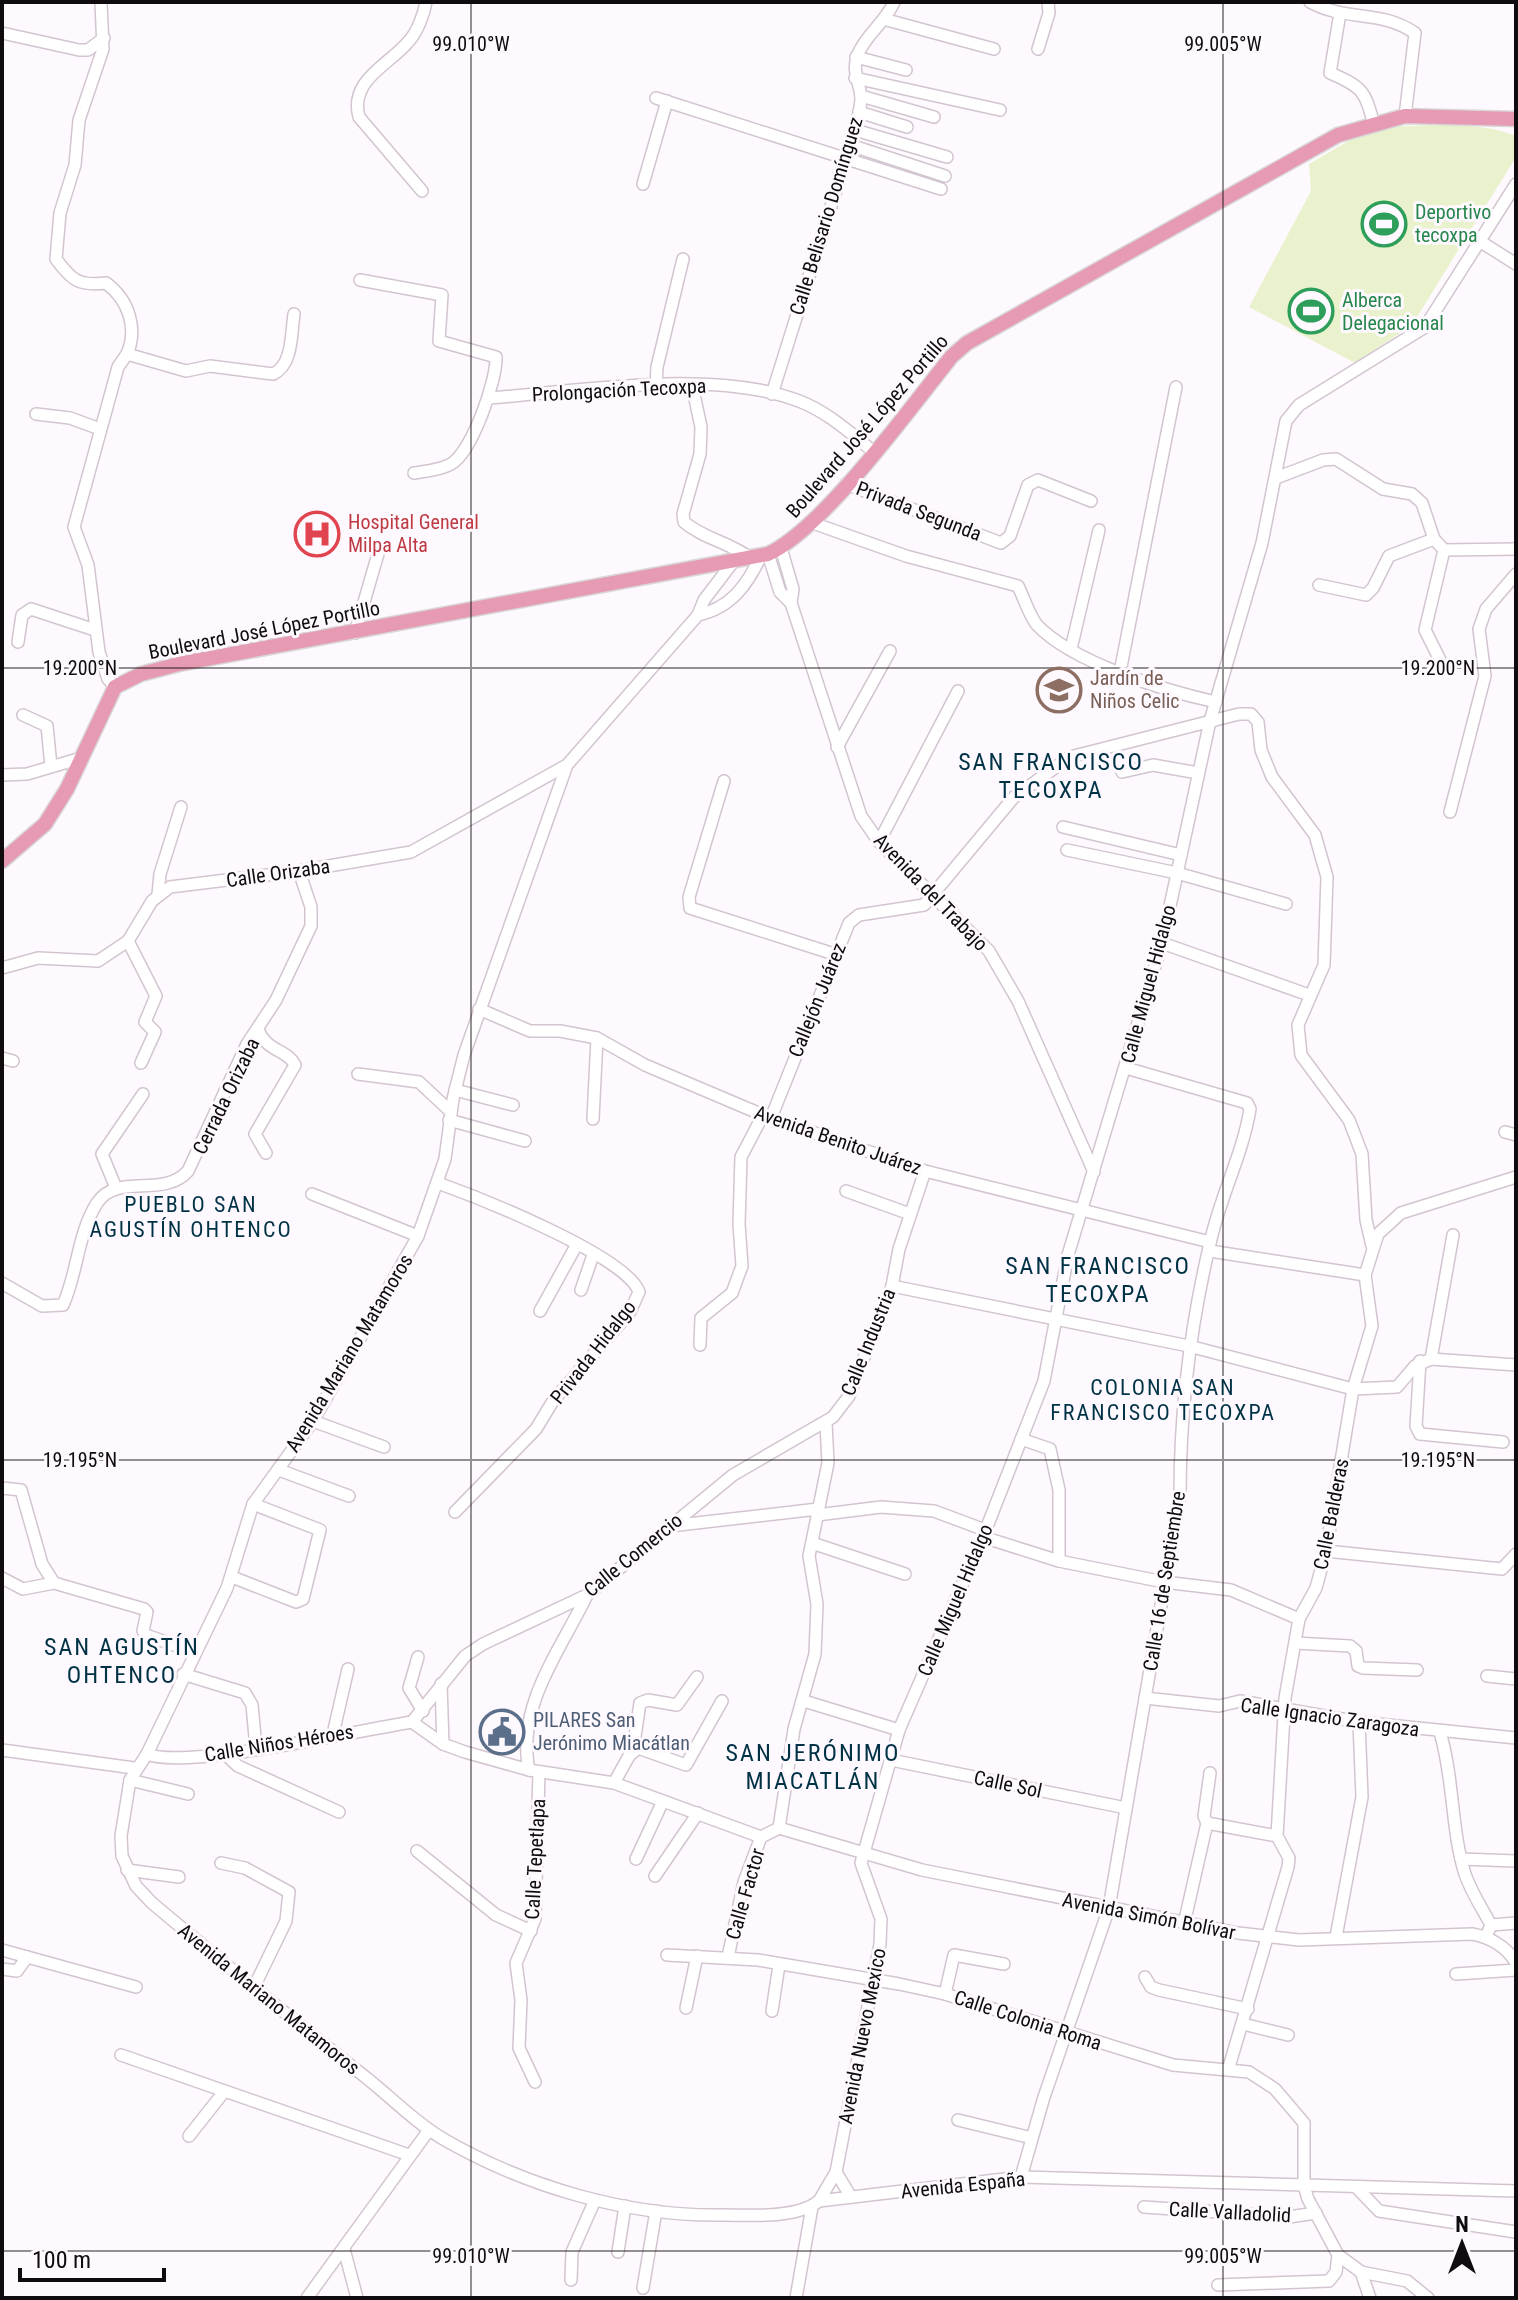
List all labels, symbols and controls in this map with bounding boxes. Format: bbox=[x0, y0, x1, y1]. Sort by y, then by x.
text: 99.010°W bbox=[432, 32, 510, 56]
text: 99.005°W bbox=[1184, 32, 1262, 56]
street label: Calle Belisario Domínguez bbox=[784, 114, 868, 318]
sports icon: Deportivo tecoxpa bbox=[1360, 200, 1408, 248]
place label: Deportivo tecoxpa bbox=[1415, 200, 1491, 247]
sports icon: Alberca Delegacional bbox=[1287, 287, 1335, 335]
place label: Alberca Delegacional bbox=[1342, 288, 1444, 335]
street label: Boulevard José López Portillo bbox=[781, 329, 953, 523]
street label: Prolongación Tecoxpa bbox=[531, 373, 707, 407]
street label: Privada Segunda bbox=[853, 476, 985, 546]
hospital icon: Hospital General Milpa Alta bbox=[293, 510, 341, 558]
place label: Hospital General Milpa Alta bbox=[348, 510, 479, 557]
street label: Boulevard José López Portillo bbox=[146, 596, 382, 664]
text: 19.200°N bbox=[43, 656, 117, 680]
text: 19.200°N bbox=[1401, 656, 1475, 680]
school or university icon: Jardín de Niños Celic bbox=[1035, 666, 1083, 714]
place label: Jardín de Niños Celic bbox=[1090, 666, 1180, 713]
district label: SAN FRANCISCO TECOXPA bbox=[958, 748, 1144, 804]
street label: Avenida del Trabajo bbox=[869, 828, 993, 956]
street label: Calle Orizaba bbox=[225, 854, 331, 892]
street label: Calle Miguel Hidalgo bbox=[1115, 902, 1181, 1066]
street label: Callejón Juárez bbox=[783, 939, 851, 1061]
street label: Cerrada Orizaba bbox=[187, 1034, 265, 1158]
street label: Avenida Benito Juárez bbox=[751, 1100, 925, 1180]
district label: PUEBLO SAN AGUSTÍN OHTENCO bbox=[89, 1192, 293, 1242]
street label: Avenida Mariano Matamoros bbox=[280, 1250, 418, 1456]
district label: SAN FRANCISCO TECOXPA bbox=[1005, 1252, 1191, 1308]
street label: Calle Industria bbox=[836, 1285, 900, 1399]
street label: Privada Hidalgo bbox=[545, 1295, 641, 1409]
district label: COLONIA SAN FRANCISCO TECOXPA bbox=[1050, 1375, 1276, 1425]
text: 19.195°N bbox=[43, 1448, 117, 1472]
text: 19.195°N bbox=[1401, 1448, 1475, 1472]
street label: Calle Balderas bbox=[1308, 1456, 1354, 1572]
street label: Calle 16 de Septiembre bbox=[1138, 1489, 1190, 1673]
street label: Calle Comercio bbox=[579, 1508, 687, 1602]
street label: Calle Miguel Hidalgo bbox=[912, 1520, 998, 1680]
district label: SAN AGUSTÍN OHTENCO bbox=[44, 1633, 200, 1689]
street label: Calle Ignacio Zaragoza bbox=[1239, 1693, 1421, 1741]
public building icon: PILARES San Jerónimo Miacátlan bbox=[478, 1708, 526, 1756]
place label: PILARES San Jerónimo Miacátlan bbox=[533, 1708, 690, 1755]
street label: Calle Niños Héroes bbox=[203, 1719, 355, 1767]
district label: SAN JERÓNIMO MIACATLÁN bbox=[726, 1739, 900, 1795]
street label: Calle Sol bbox=[972, 1765, 1044, 1803]
street label: Calle Tepetlapa bbox=[520, 1798, 550, 1920]
street label: Calle Factor bbox=[721, 1845, 769, 1943]
street label: Avenida Simón Bolívar bbox=[1060, 1887, 1238, 1945]
street label: Avenida Mariano Matamoros bbox=[173, 1918, 365, 2080]
street label: Avenida Nuevo Mexico bbox=[833, 1946, 891, 2126]
street label: Calle Colonia Roma bbox=[951, 1985, 1105, 2055]
street label: Avenida España bbox=[900, 2167, 1026, 2203]
street label: Calle Valladolid bbox=[1168, 2197, 1292, 2227]
north arrow bbox=[1422, 2204, 1502, 2284]
text: N bbox=[1455, 2212, 1469, 2237]
scale bar bbox=[20, 2232, 164, 2282]
text: 99.010°W bbox=[432, 2244, 510, 2268]
text: 99.005°W bbox=[1184, 2244, 1262, 2268]
text: 100 m bbox=[32, 2246, 91, 2274]

